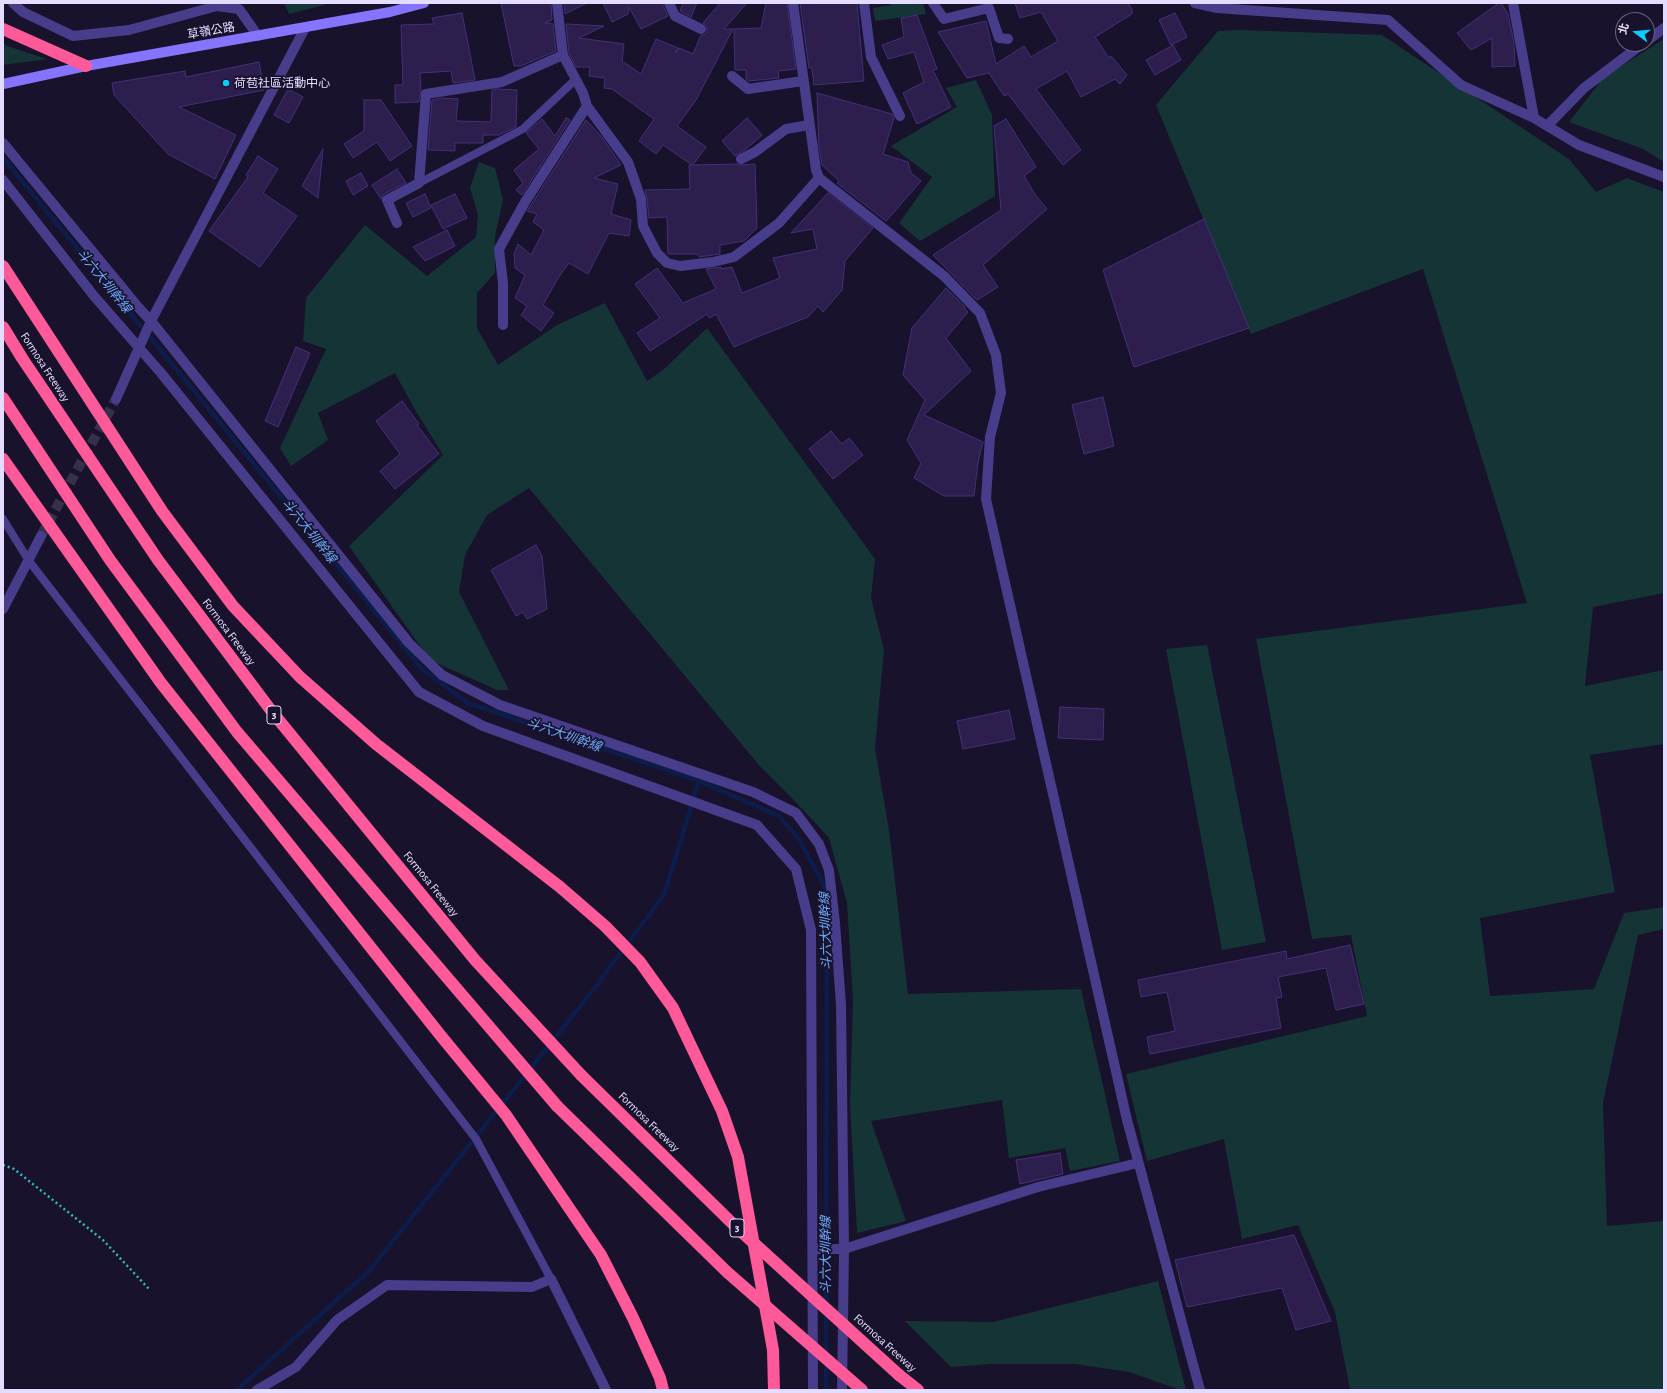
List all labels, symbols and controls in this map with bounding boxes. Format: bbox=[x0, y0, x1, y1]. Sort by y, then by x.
north arrow bbox=[1615, 12, 1655, 52]
street label: 草嶺公路 bbox=[186, 20, 236, 42]
text: 北 bbox=[1617, 22, 1631, 36]
place label: 荷苞社區活動中心 bbox=[234, 76, 330, 90]
marker: 荷苞社區活動中心 bbox=[221, 78, 231, 88]
water label: 斗六大圳幹線 bbox=[73, 246, 135, 316]
street label: Formosa Freeway bbox=[17, 330, 73, 404]
water label: 斗六大圳幹線 bbox=[278, 496, 340, 566]
street label: Formosa Freeway bbox=[199, 596, 259, 668]
road number: 3 bbox=[267, 706, 281, 724]
water label: 斗六大圳幹線 bbox=[525, 715, 603, 755]
street label: Formosa Freeway bbox=[400, 848, 462, 920]
water label: 斗六大圳幹線 bbox=[817, 892, 835, 970]
street label: Formosa Freeway bbox=[615, 1089, 683, 1155]
water label: 斗六大圳幹線 bbox=[818, 1216, 834, 1294]
road number: 3 bbox=[730, 1219, 744, 1237]
street label: Formosa Freeway bbox=[850, 1311, 920, 1375]

